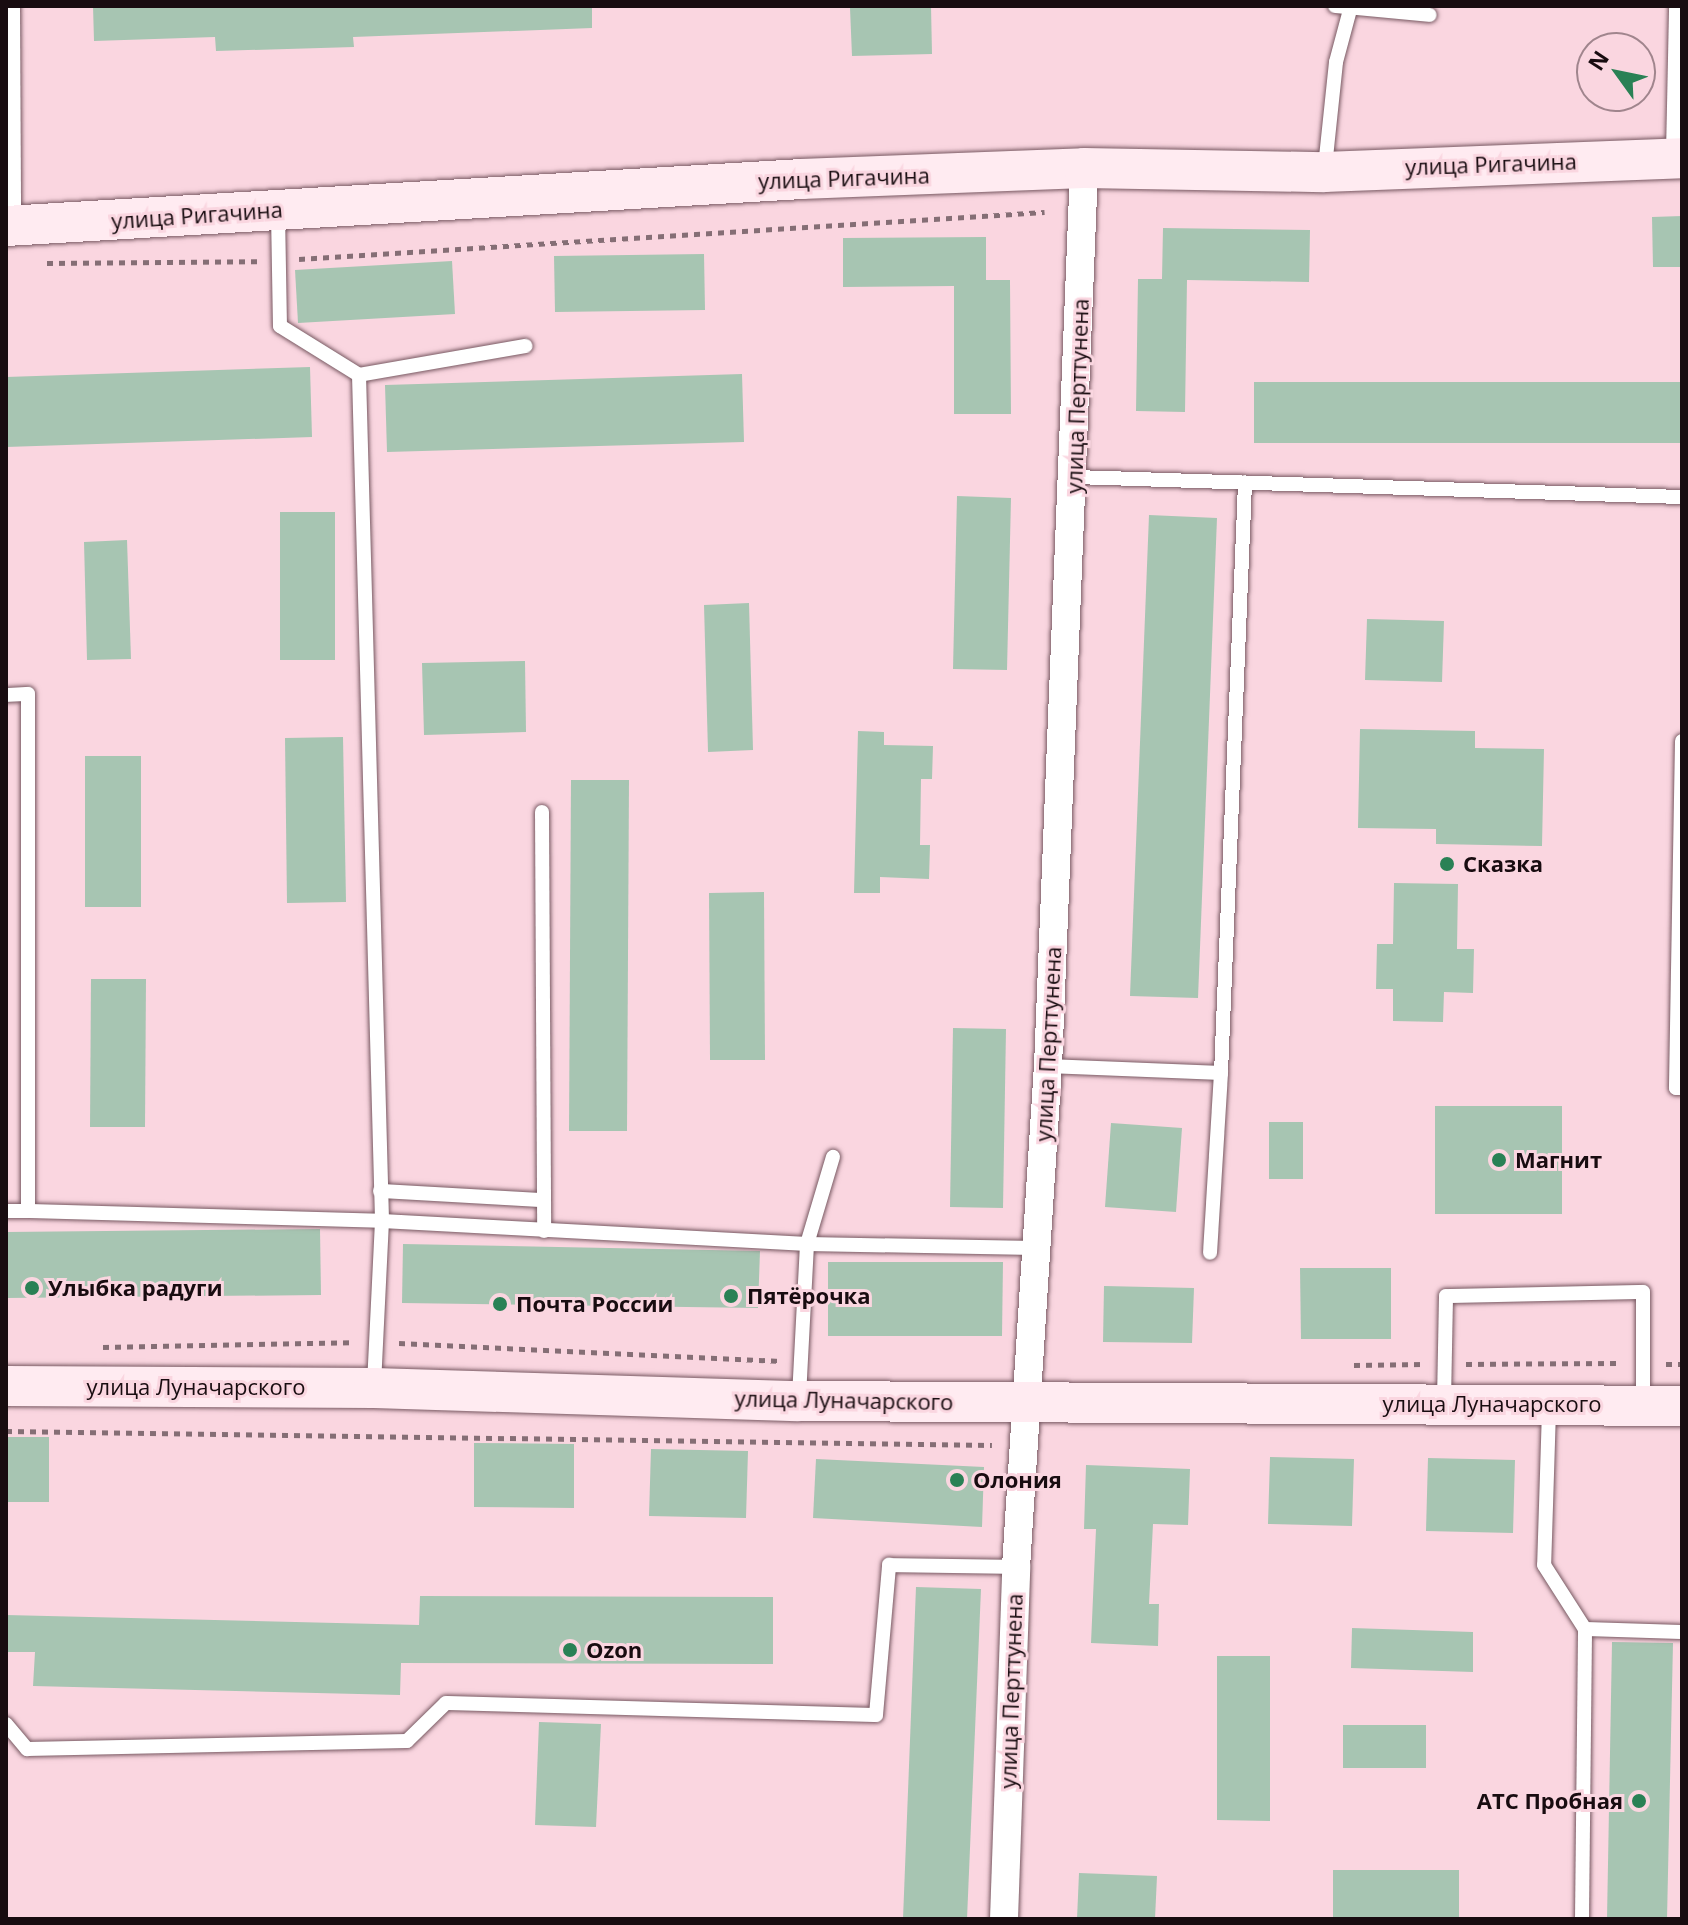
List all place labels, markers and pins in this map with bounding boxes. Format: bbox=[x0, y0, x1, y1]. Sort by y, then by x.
place label: Сказка bbox=[1463, 851, 1543, 877]
marker: Сказка bbox=[1438, 855, 1456, 873]
place label: Магнит bbox=[1515, 1147, 1602, 1173]
marker: Магнит bbox=[1490, 1151, 1508, 1169]
place label: Улыбка радуги bbox=[48, 1275, 222, 1301]
marker: Улыбка радуги bbox=[23, 1279, 41, 1297]
place label: Пятёрочка bbox=[747, 1283, 870, 1309]
marker: Пятёрочка bbox=[722, 1287, 740, 1305]
place label: Почта России bbox=[516, 1291, 673, 1317]
marker: Почта России bbox=[491, 1295, 509, 1313]
place label: Олония bbox=[973, 1467, 1062, 1493]
marker: Олония bbox=[948, 1471, 966, 1489]
place label: Ozon bbox=[586, 1637, 642, 1663]
marker: Ozon bbox=[561, 1641, 579, 1659]
place label: АТС Пробная bbox=[1477, 1788, 1623, 1814]
marker: АТС Пробная bbox=[1630, 1792, 1648, 1810]

